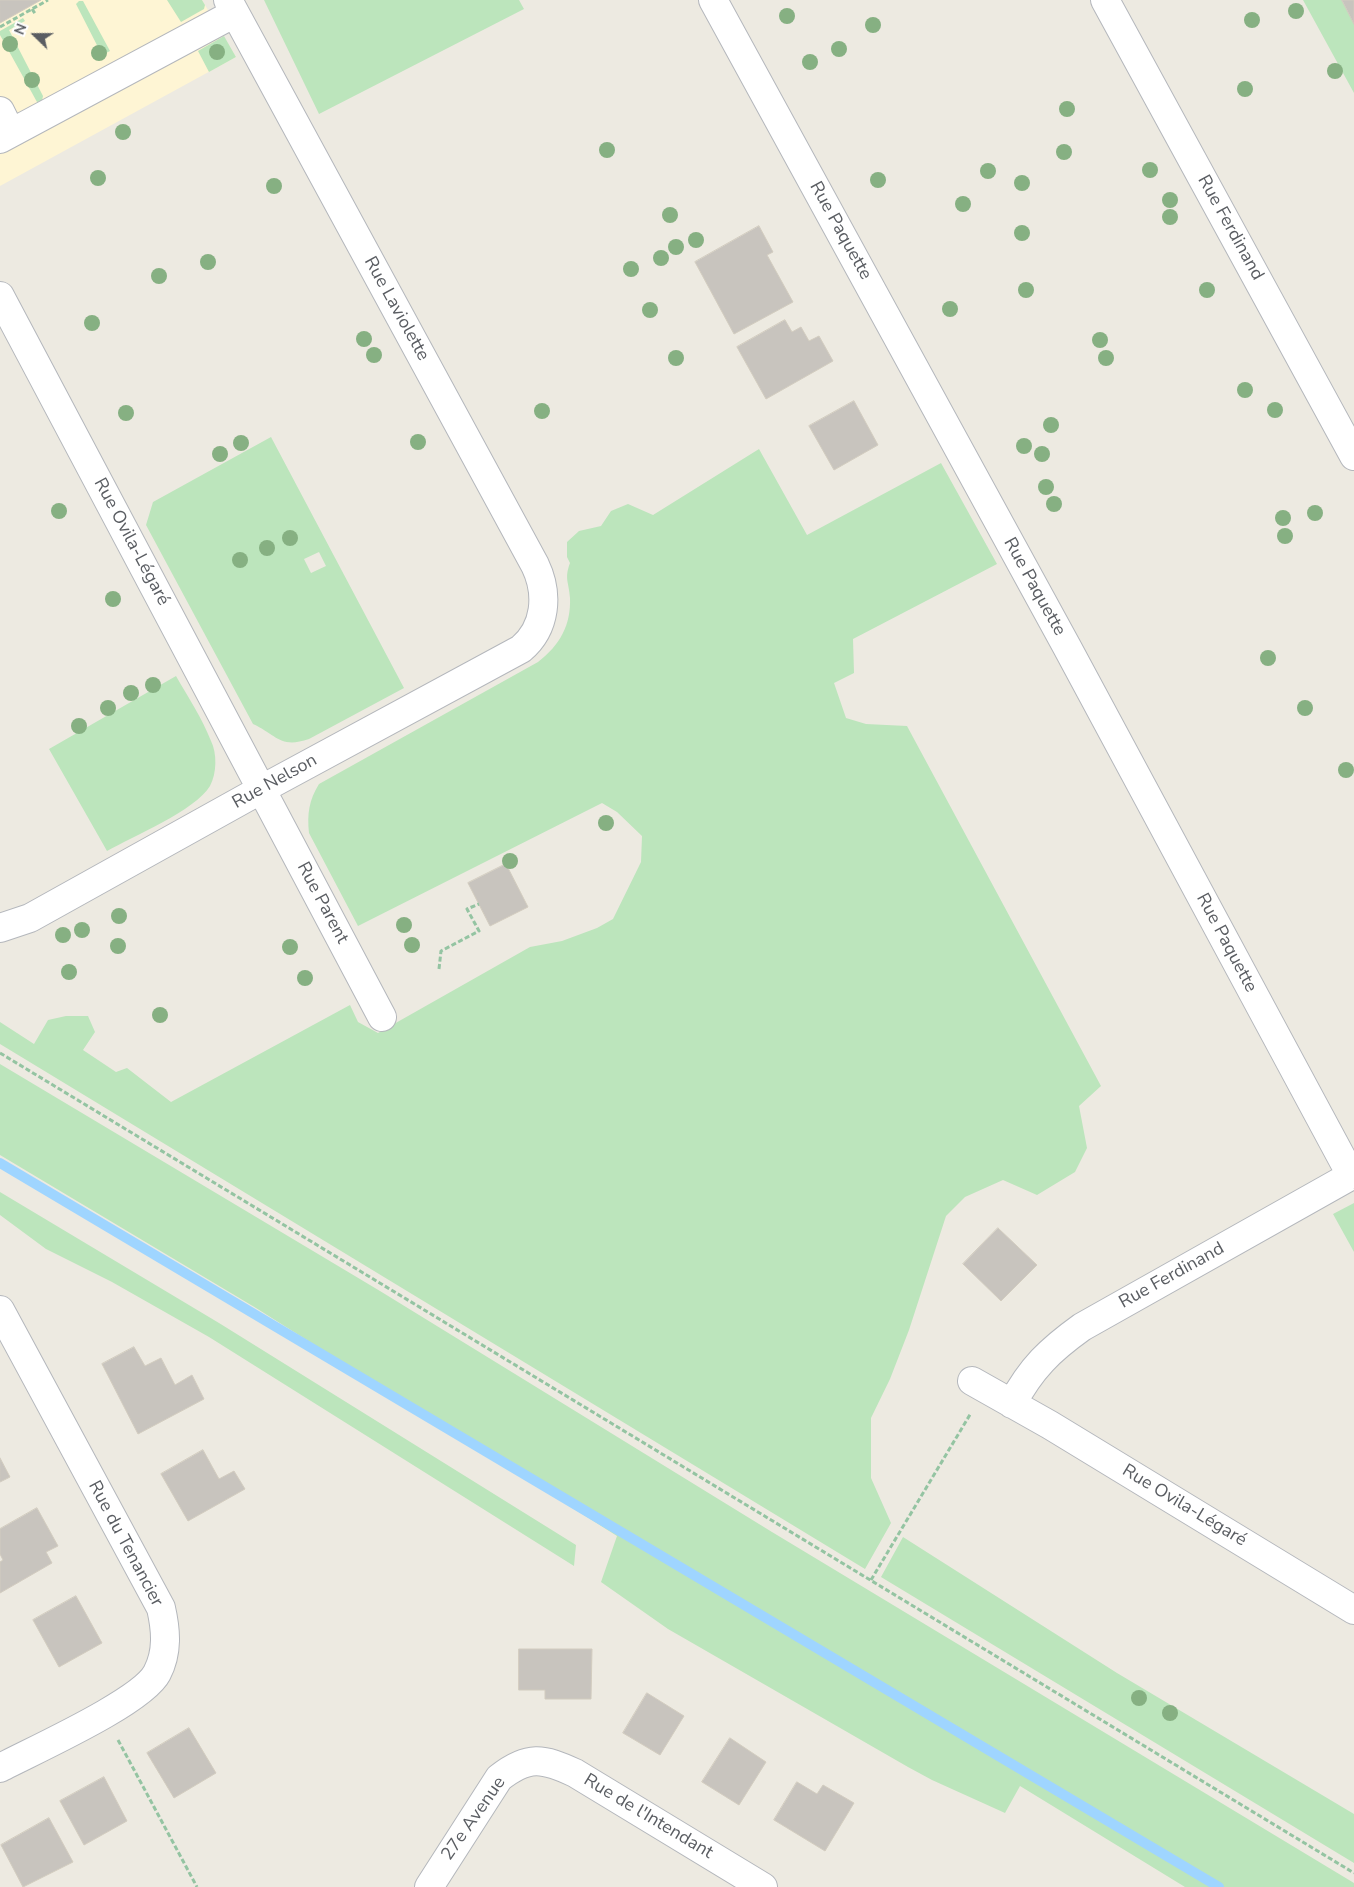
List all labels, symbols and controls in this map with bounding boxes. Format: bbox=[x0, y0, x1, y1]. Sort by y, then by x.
north arrow bbox=[10, 10, 60, 60]
text: N bbox=[10, 21, 31, 38]
street label: Rue Ferdinand bbox=[1192, 172, 1268, 284]
street label: Rue Paquette bbox=[804, 178, 876, 284]
street label: Rue Laviolette bbox=[359, 253, 433, 365]
street label: Rue Ovila-Légaré bbox=[88, 475, 174, 609]
street label: Rue Paquette bbox=[998, 534, 1070, 640]
street label: Rue Nelson bbox=[229, 750, 321, 814]
street label: Rue Parent bbox=[292, 859, 352, 947]
street label: Rue Paquette bbox=[1191, 890, 1261, 996]
street label: Rue Ferdinand bbox=[1116, 1238, 1228, 1314]
street label: Rue Ovila-Légaré bbox=[1118, 1460, 1250, 1552]
street label: Rue du Tenancier bbox=[83, 1478, 167, 1610]
street label: Rue de l'Intendant bbox=[579, 1770, 717, 1864]
street label: 27e Avenue bbox=[437, 1773, 511, 1865]

